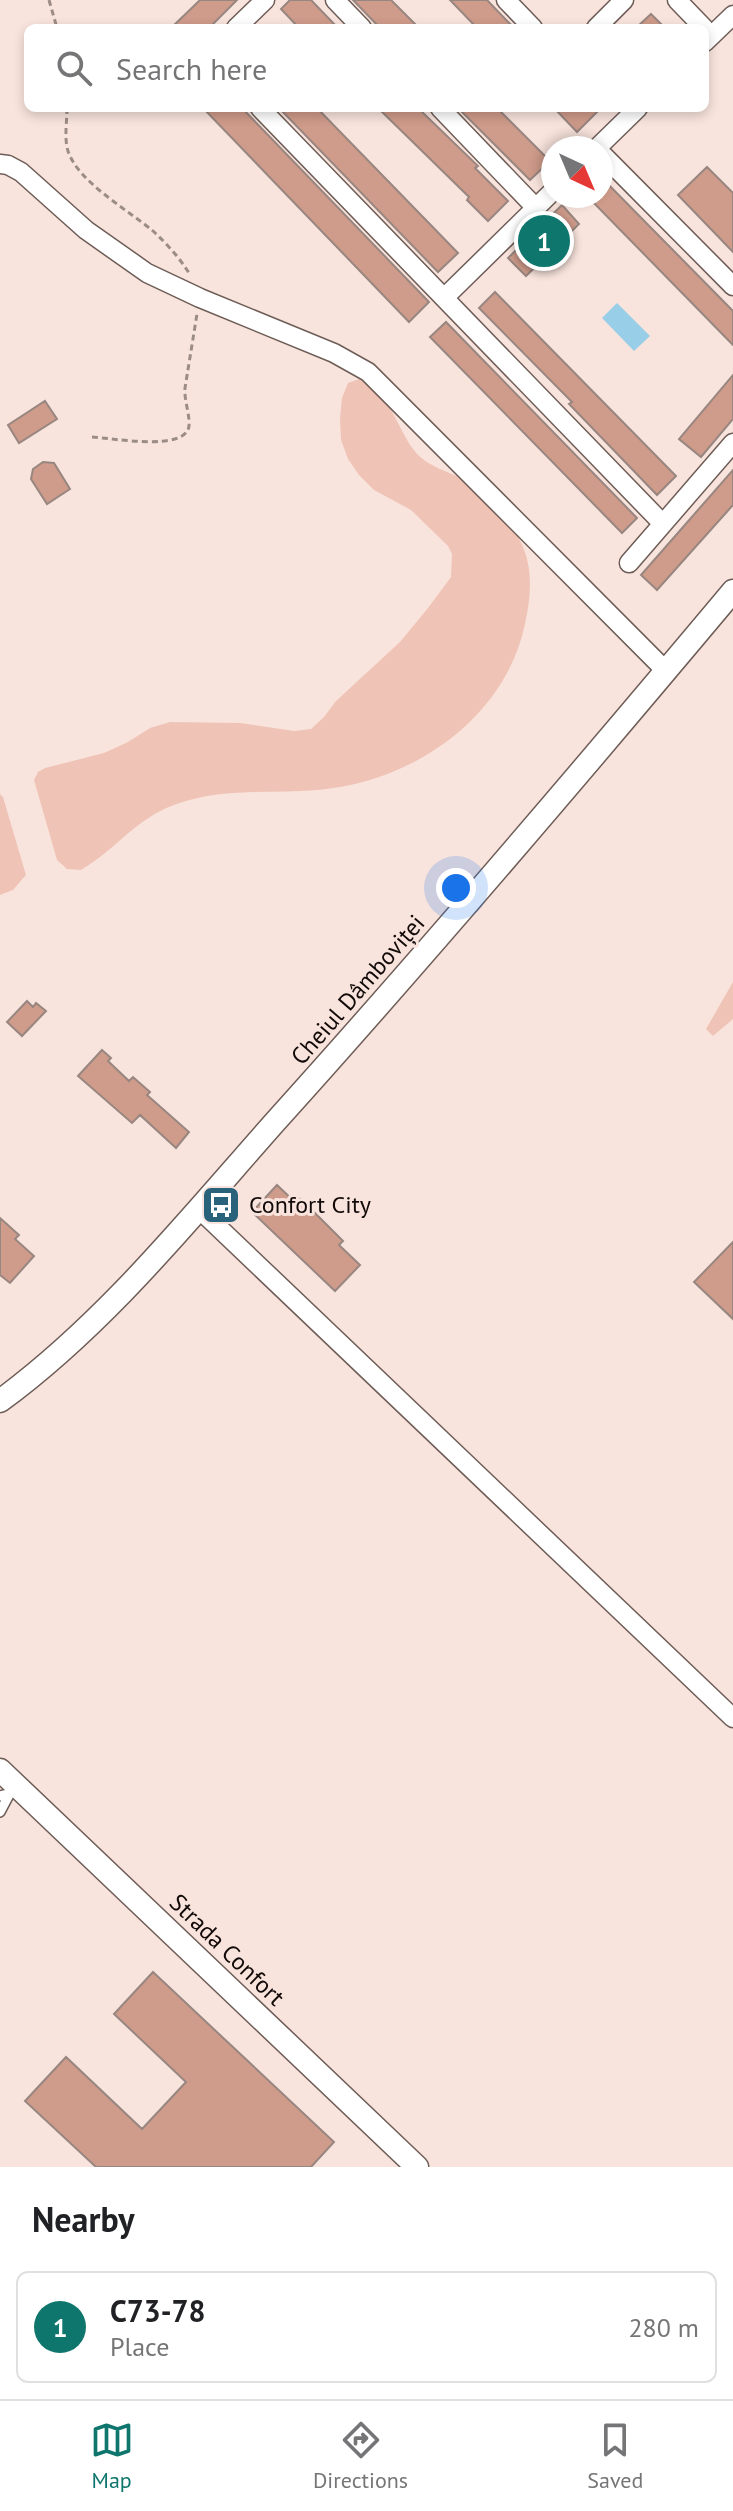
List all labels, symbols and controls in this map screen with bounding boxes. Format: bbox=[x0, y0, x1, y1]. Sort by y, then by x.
search box bbox=[24, 24, 709, 112]
icon: search bbox=[52, 46, 96, 90]
text: Search here bbox=[116, 49, 267, 88]
north arrow bbox=[541, 136, 613, 208]
pin: 1 bbox=[518, 211, 570, 271]
your location bbox=[436, 868, 476, 908]
street label: Cheiul Dâmboviței bbox=[284, 908, 431, 1071]
bus stop icon: Confort City bbox=[200, 1184, 242, 1226]
place label: Confort City bbox=[249, 1189, 371, 1220]
street label: Strada Confort bbox=[163, 1887, 291, 2012]
text: Nearby bbox=[32, 2197, 134, 2241]
text: C73-78 bbox=[110, 2291, 206, 2330]
text: 1 bbox=[53, 2311, 67, 2344]
text: 280 m bbox=[628, 2311, 699, 2344]
text: Place bbox=[110, 2330, 169, 2363]
tab: Map bbox=[90, 2418, 134, 2494]
tab: Directions bbox=[313, 2418, 408, 2494]
tab: Saved bbox=[587, 2418, 643, 2494]

